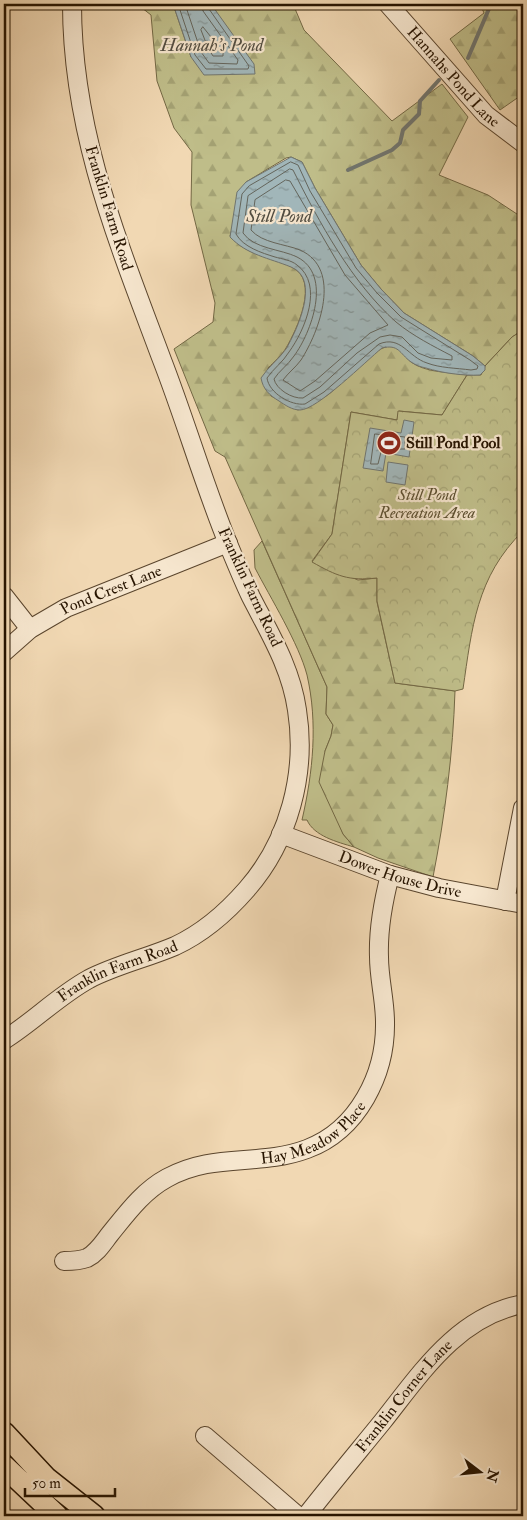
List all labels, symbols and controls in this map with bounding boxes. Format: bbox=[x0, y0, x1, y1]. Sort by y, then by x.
street label: Hannahs Pond Lane bbox=[403, 22, 504, 132]
water label: Hannah's Pond bbox=[160, 34, 265, 57]
street label: Franklin Farm Road bbox=[81, 143, 138, 273]
water label: Still Pond bbox=[245, 205, 313, 228]
sports icon: Still Pond Pool bbox=[376, 430, 402, 456]
place label: Still Pond Pool bbox=[406, 433, 501, 453]
park label: Still Pond Recreation Area bbox=[378, 485, 475, 523]
street label: Franklin Farm Road bbox=[214, 524, 286, 650]
street label: Pond Crest Lane bbox=[57, 561, 165, 619]
street label: Dower House Drive bbox=[336, 847, 463, 902]
street label: Franklin Farm Road bbox=[53, 936, 181, 1007]
street label: Hay Meadow Place bbox=[260, 1097, 371, 1169]
street label: Franklin Corner Lane bbox=[351, 1335, 457, 1457]
north arrow bbox=[454, 1448, 504, 1498]
scale bar bbox=[25, 1465, 115, 1497]
text: N bbox=[482, 1466, 502, 1484]
text: 50 m bbox=[32, 1474, 61, 1493]

